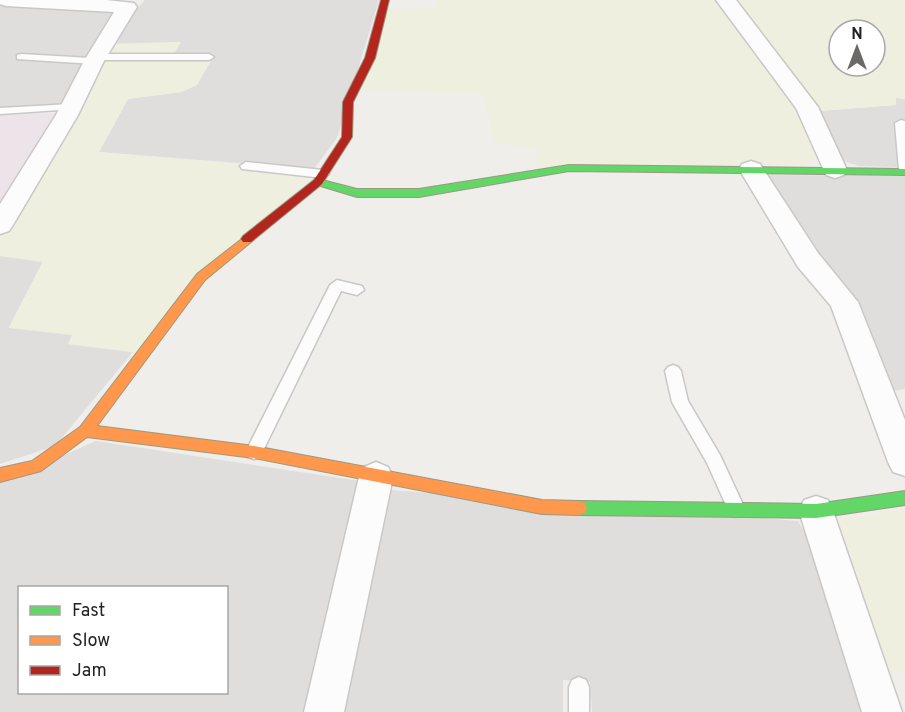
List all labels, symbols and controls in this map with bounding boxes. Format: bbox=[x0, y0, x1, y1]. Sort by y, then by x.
north arrow bbox=[827, 18, 887, 78]
text: N bbox=[851, 25, 863, 45]
legend bbox=[18, 586, 228, 694]
text: Fast bbox=[72, 600, 105, 623]
text: Slow bbox=[72, 630, 110, 653]
text: Jam bbox=[72, 660, 107, 683]

